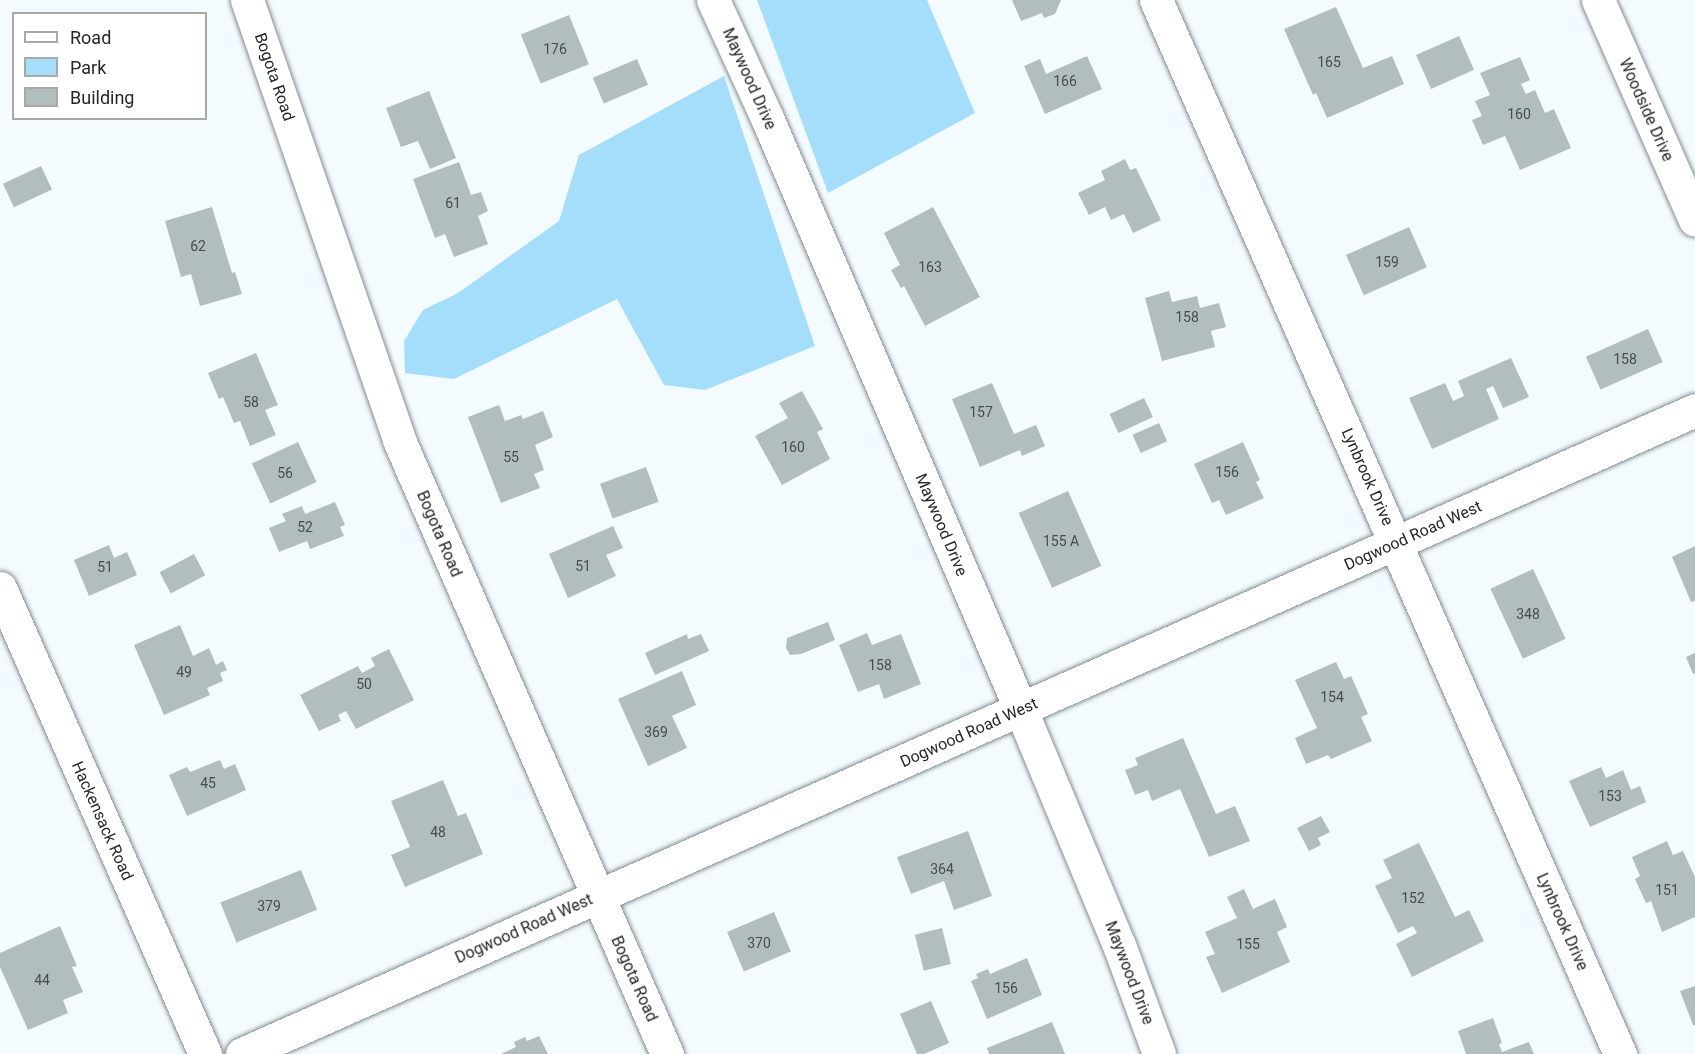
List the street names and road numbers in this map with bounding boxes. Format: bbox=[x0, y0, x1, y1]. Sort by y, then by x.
street label: Maywood Drive bbox=[718, 25, 780, 133]
street label: Bogota Road bbox=[250, 30, 298, 124]
street label: Woodside Drive bbox=[1615, 55, 1677, 165]
street label: Lynbrook Drive bbox=[1337, 425, 1397, 529]
street label: Maywood Drive bbox=[911, 471, 971, 579]
street label: Bogota Road bbox=[412, 488, 466, 580]
street label: Dogwood Road West bbox=[1341, 497, 1485, 575]
street label: Dogwood Road West bbox=[897, 694, 1041, 772]
street label: Hackensack Road bbox=[67, 759, 137, 883]
street label: Lynbrook Drive bbox=[1532, 870, 1592, 974]
street label: Dogwood Road West bbox=[452, 890, 596, 968]
street label: Maywood Drive bbox=[1100, 919, 1158, 1027]
street label: Bogota Road bbox=[607, 933, 661, 1025]

